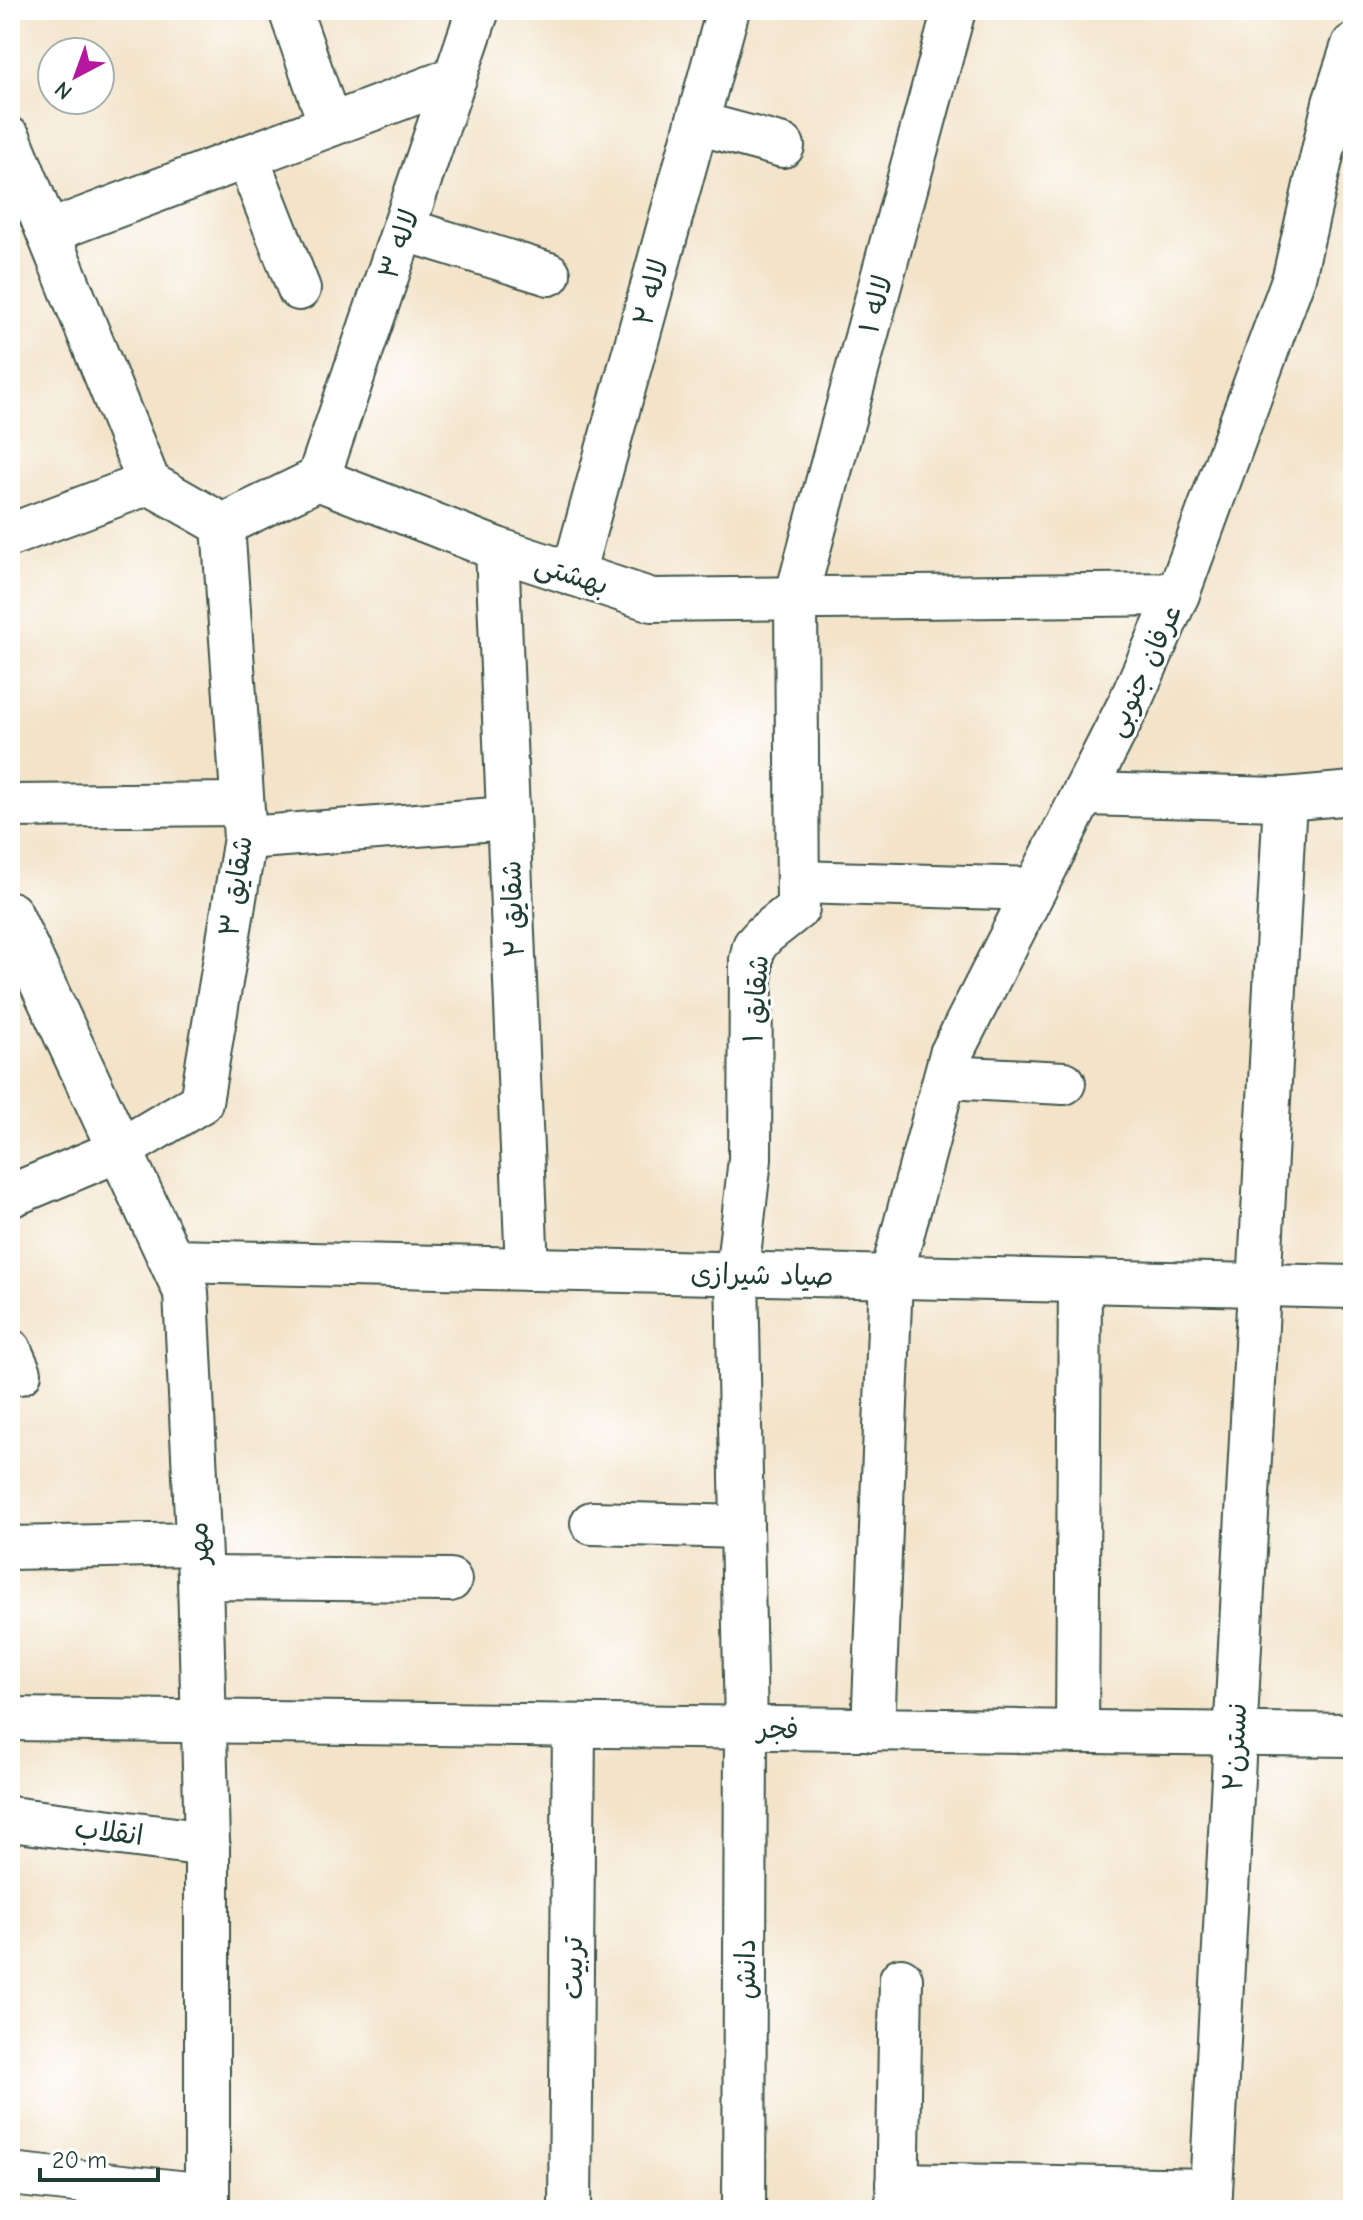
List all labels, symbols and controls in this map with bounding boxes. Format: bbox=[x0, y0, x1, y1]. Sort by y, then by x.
north arrow bbox=[36, 36, 116, 116]
text: N bbox=[50, 76, 77, 105]
street label: لاله ۳ bbox=[372, 205, 426, 283]
street label: لاله ۲ bbox=[627, 255, 675, 329]
street label: لاله ۱ bbox=[853, 272, 899, 337]
street label: بهشتی bbox=[531, 548, 612, 603]
street label: عرفان جنوبی bbox=[1099, 599, 1190, 742]
street label: شقایق ۳ bbox=[213, 834, 259, 939]
street label: شقایق ۲ bbox=[495, 860, 531, 958]
street label: شقایق ۱ bbox=[737, 954, 775, 1044]
street label: صیاد شیرازی bbox=[690, 1258, 834, 1292]
street label: مهر bbox=[182, 1521, 216, 1567]
street label: نسترن۲ bbox=[1217, 1702, 1253, 1792]
street label: فجر bbox=[755, 1713, 799, 1745]
street label: انقلاب bbox=[72, 1812, 145, 1853]
street label: تربیت bbox=[557, 1935, 590, 2000]
street label: دانش bbox=[730, 1939, 762, 1999]
scale bar bbox=[40, 2132, 158, 2182]
text: 20 m bbox=[52, 2146, 107, 2174]

